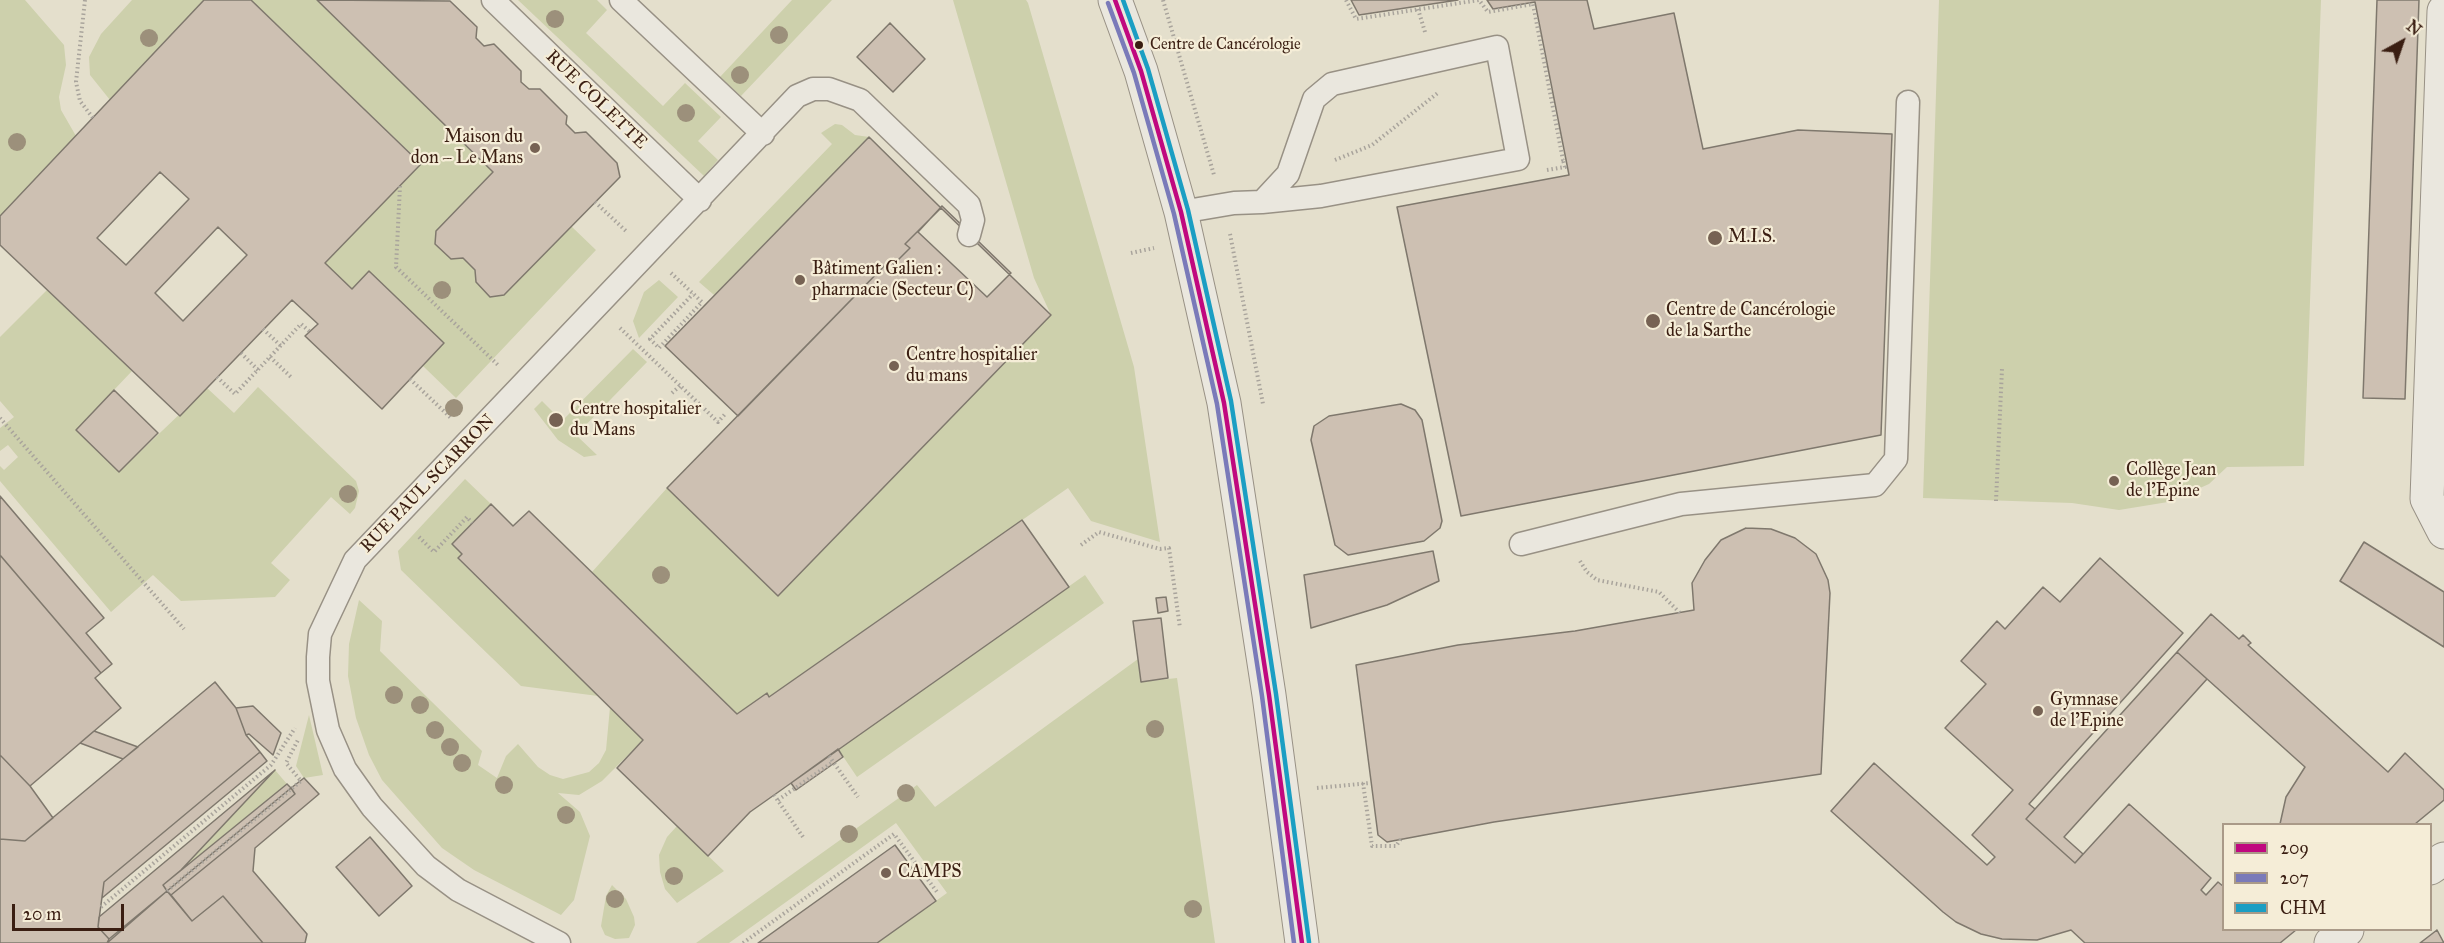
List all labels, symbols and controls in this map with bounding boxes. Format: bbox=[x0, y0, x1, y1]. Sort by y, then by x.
north arrow bbox=[2372, 12, 2432, 72]
text: N bbox=[2403, 16, 2425, 39]
place label: Centre de Cancérologie bbox=[1150, 35, 1301, 55]
marker: Centre de Cancérologie bbox=[1133, 39, 1145, 51]
street label: RUE COLETTE bbox=[541, 46, 651, 154]
place label: Maison du don – Le Mans bbox=[411, 127, 523, 170]
marker: Maison du don – Le Mans bbox=[528, 141, 542, 155]
place label: M.I.S. bbox=[1728, 227, 1776, 249]
marker: M.I.S. bbox=[1706, 229, 1724, 247]
place label: Bâtiment Galien : pharmacie (Secteur C) bbox=[812, 259, 974, 302]
marker: Bâtiment Galien : pharmacie (Secteur C) bbox=[793, 273, 807, 287]
place label: Centre de Cancérologie de la Sarthe bbox=[1666, 300, 1835, 342]
marker: Centre de Cancérologie de la Sarthe bbox=[1644, 312, 1662, 330]
place label: Centre hospitalier du mans bbox=[906, 345, 1037, 388]
marker: Centre hospitalier du mans bbox=[887, 359, 901, 373]
place label: Centre hospitalier du Mans bbox=[570, 399, 701, 442]
street label: RUE PAUL SCARRON bbox=[356, 410, 500, 558]
marker: Centre hospitalier du Mans bbox=[547, 411, 565, 429]
place label: Collège Jean de l'Epine bbox=[2126, 460, 2216, 502]
marker: Collège Jean de l'Epine bbox=[2107, 474, 2121, 488]
place label: Gymnase de l'Epine bbox=[2050, 690, 2124, 732]
marker: Gymnase de l'Epine bbox=[2031, 704, 2045, 718]
legend bbox=[2222, 823, 2432, 931]
text: 209 bbox=[2280, 837, 2309, 859]
place label: CAMPS bbox=[898, 862, 962, 884]
marker: CAMPS bbox=[879, 866, 893, 880]
text: 207 bbox=[2280, 867, 2309, 889]
scale bar bbox=[15, 892, 128, 930]
text: CHM bbox=[2280, 897, 2326, 919]
text: 20 m bbox=[23, 903, 61, 925]

